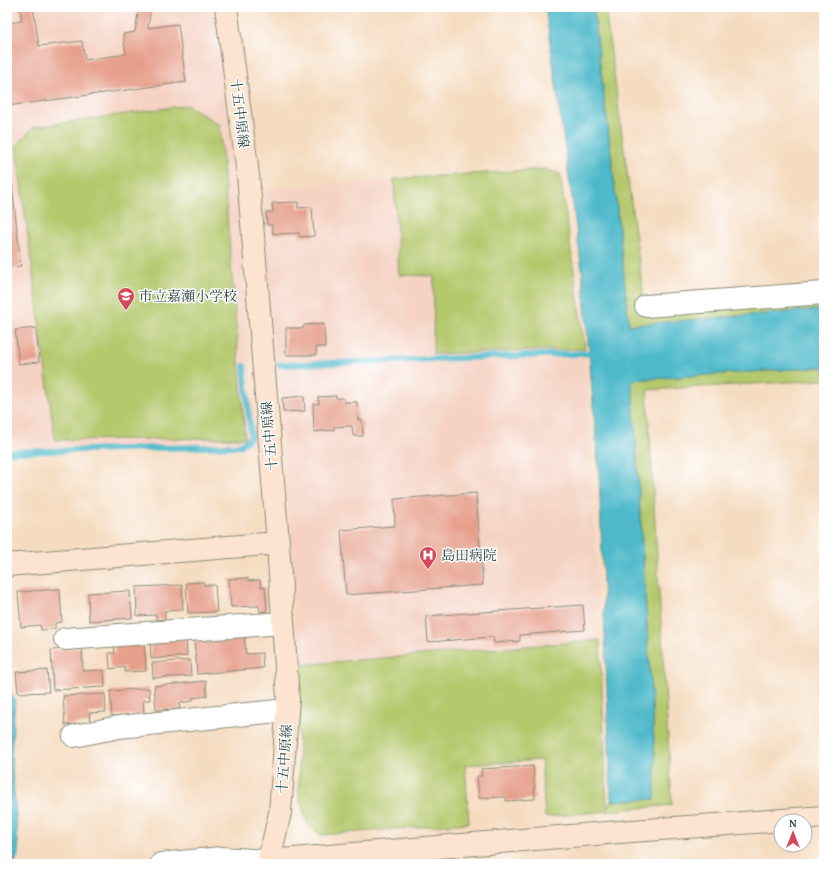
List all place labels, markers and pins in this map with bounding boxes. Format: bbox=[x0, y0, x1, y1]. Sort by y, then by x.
school or university icon: 市立嘉瀬小学校 bbox=[116, 286, 136, 311]
place label: 市立嘉瀬小学校 bbox=[139, 286, 237, 306]
hospital icon: 島田病院 bbox=[418, 545, 438, 570]
place label: 島田病院 bbox=[441, 545, 497, 565]

